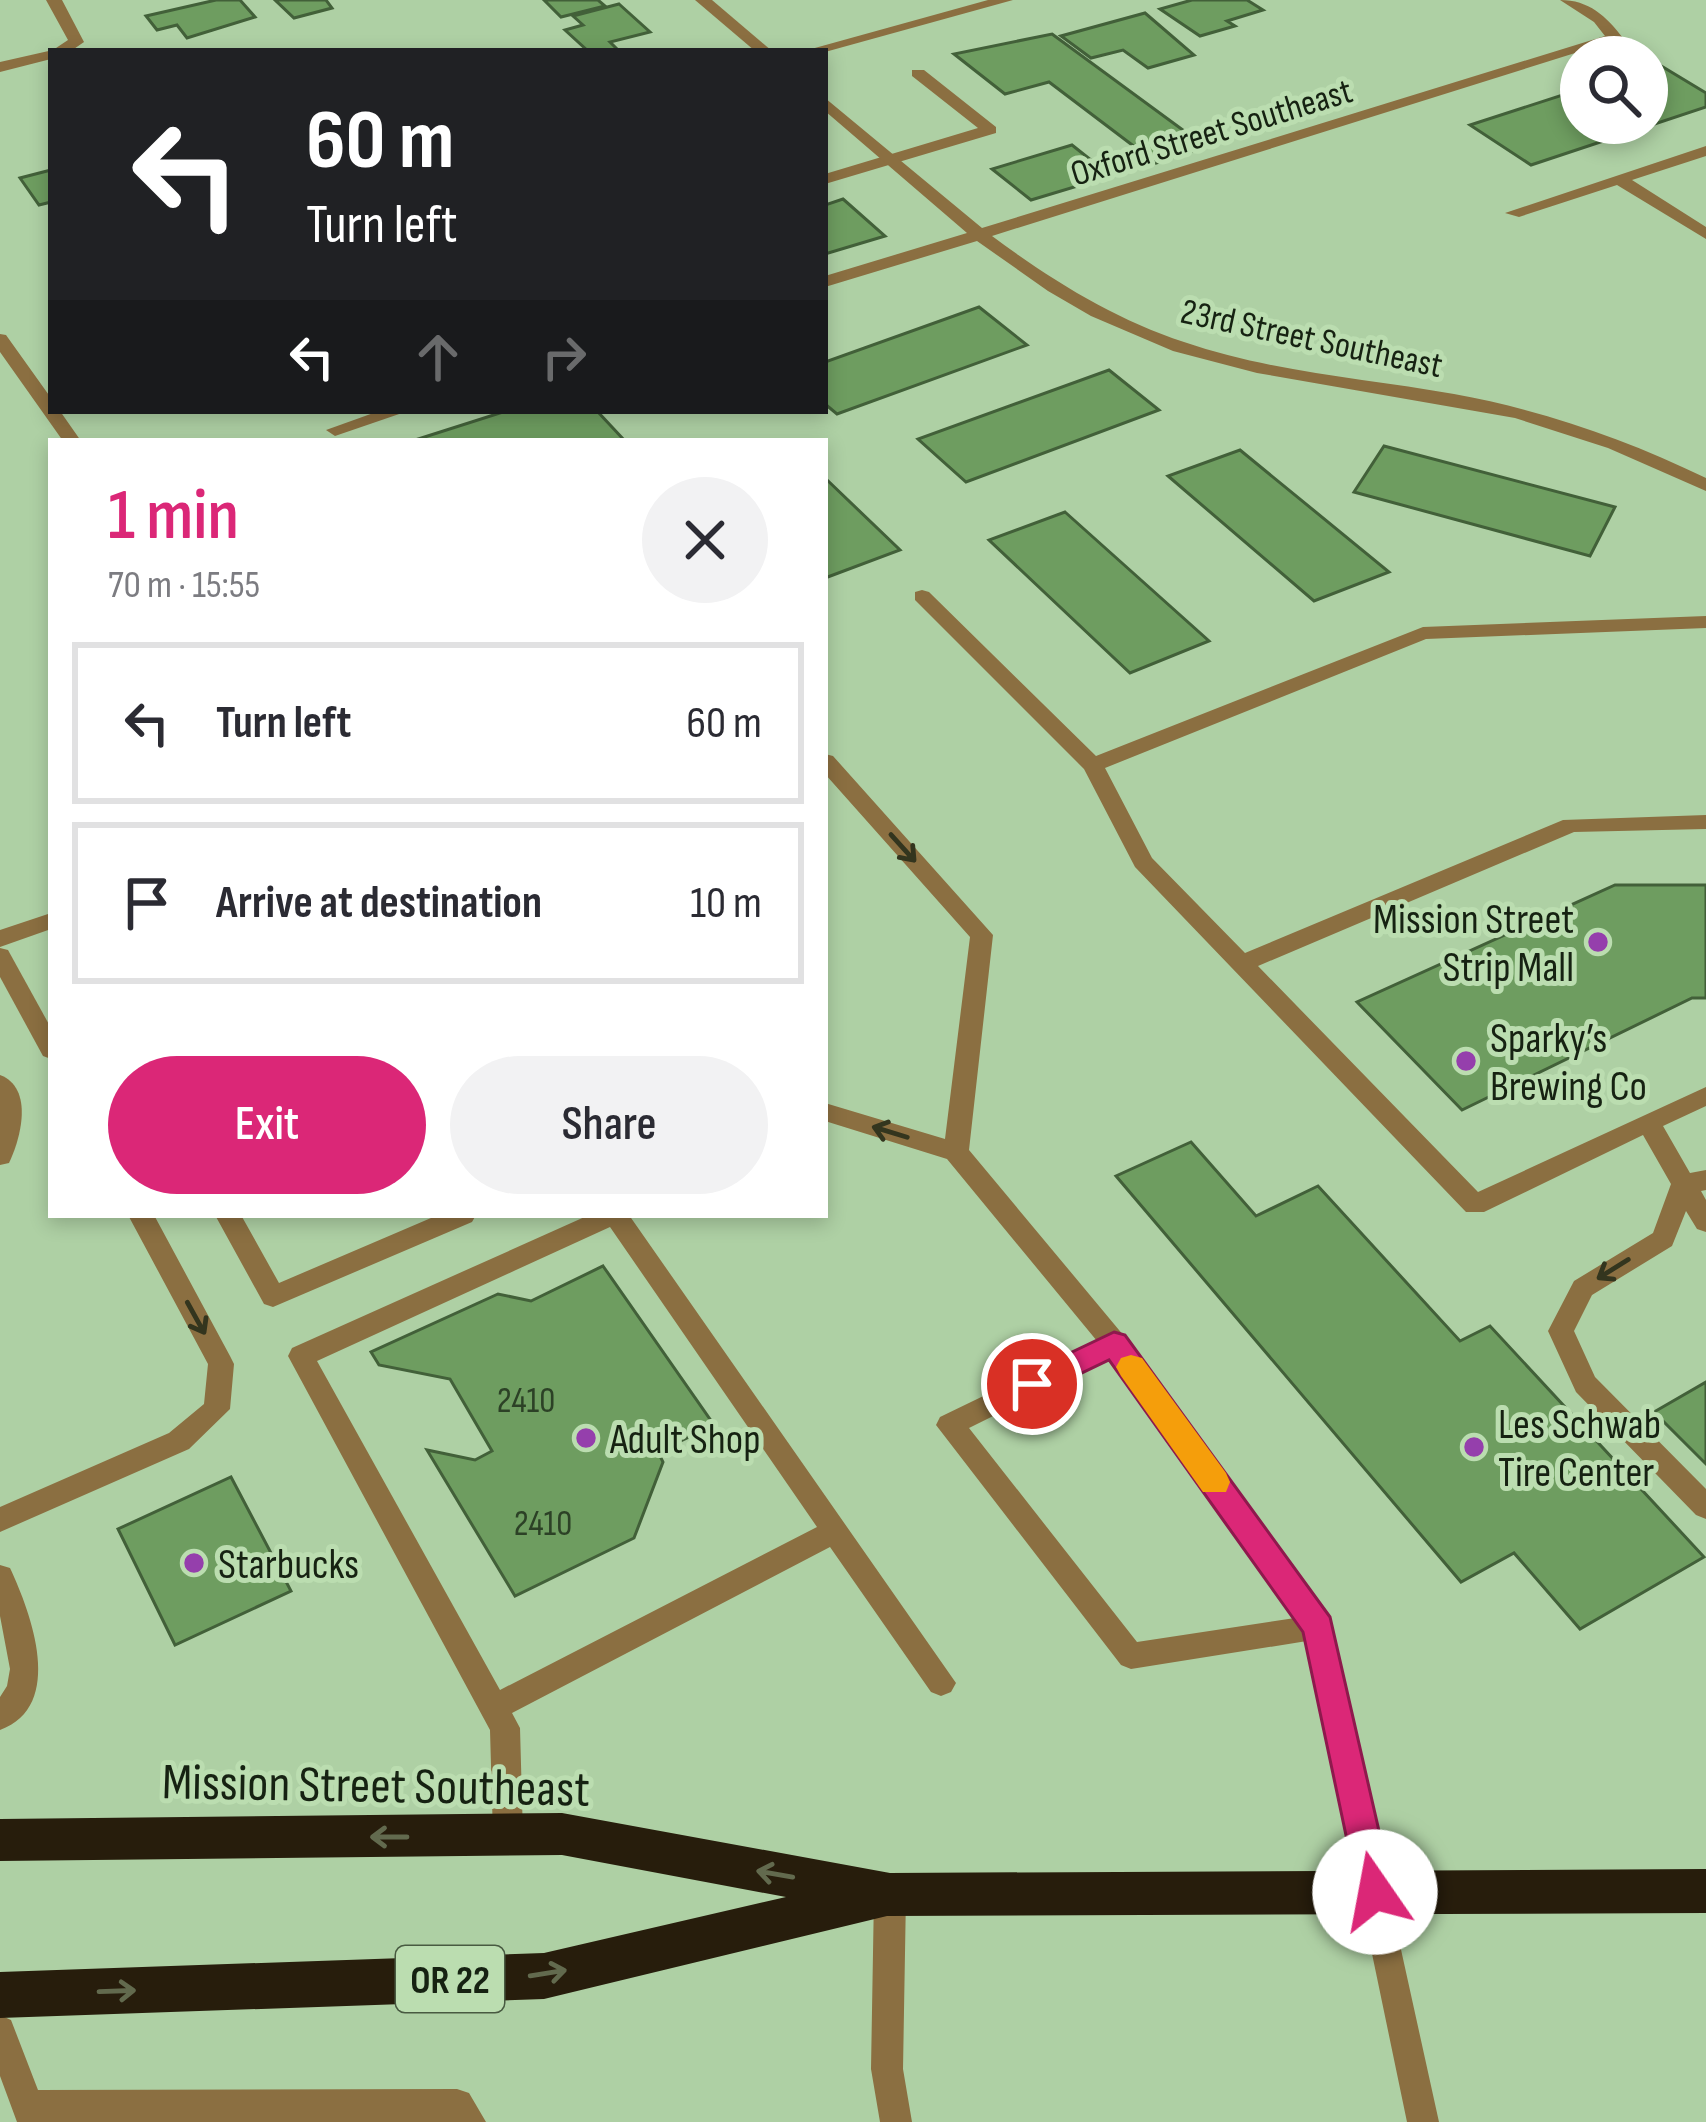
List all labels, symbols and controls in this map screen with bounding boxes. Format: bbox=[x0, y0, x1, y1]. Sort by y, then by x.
map controls bbox=[1560, 36, 1668, 144]
button: search bbox=[1560, 36, 1668, 144]
street label: Oxford Street Southeast bbox=[1066, 70, 1358, 197]
text: 60 m bbox=[306, 91, 454, 192]
icon: left bbox=[108, 96, 264, 252]
text: Turn left bbox=[306, 193, 458, 258]
street label: 23rd Street Southeast bbox=[1177, 291, 1446, 388]
icon: left bbox=[279, 324, 345, 390]
icon: ahead bbox=[405, 324, 471, 390]
icon: right bbox=[531, 324, 597, 390]
text: 1 min bbox=[108, 473, 239, 560]
button: close bbox=[642, 477, 768, 603]
text: 70 m · 15:55 bbox=[108, 562, 260, 609]
icon: left bbox=[114, 690, 180, 756]
text: Turn left bbox=[216, 696, 351, 751]
text: 60 m bbox=[686, 696, 762, 751]
one-way arrow bbox=[889, 832, 916, 862]
icon: arrive bbox=[114, 870, 180, 936]
text: Arrive at destination bbox=[216, 876, 542, 931]
text: 10 m bbox=[690, 876, 762, 931]
place label: Mission Street Strip Mall bbox=[1373, 895, 1574, 994]
marker: Mission Street Strip Mall bbox=[1585, 929, 1611, 955]
place label: Sparky’s Brewing Co bbox=[1490, 1014, 1647, 1113]
marker: Sparky’s Brewing Co bbox=[1453, 1048, 1479, 1074]
button: Exit bbox=[108, 1056, 426, 1194]
button: Share bbox=[450, 1056, 768, 1194]
one-way arrow bbox=[872, 1119, 910, 1141]
one-way arrow bbox=[1597, 1257, 1631, 1281]
one-way arrow bbox=[185, 1299, 208, 1334]
pin bbox=[981, 1333, 1083, 1435]
icon: arrive bbox=[999, 1351, 1065, 1417]
house number: 2410 bbox=[497, 1380, 555, 1423]
place label: Les Schwab Tire Center bbox=[1498, 1400, 1661, 1499]
place label: Adult Shop bbox=[609, 1415, 761, 1466]
marker: Adult Shop bbox=[573, 1425, 599, 1451]
marker: Les Schwab Tire Center bbox=[1461, 1434, 1487, 1460]
house number: 2410 bbox=[514, 1503, 572, 1546]
place label: Starbucks bbox=[218, 1540, 359, 1591]
marker: Starbucks bbox=[181, 1550, 207, 1576]
street label: Mission Street Southeast bbox=[162, 1752, 590, 1821]
one-way arrow bbox=[370, 1826, 409, 1848]
position arrow bbox=[1312, 1829, 1438, 1955]
one-way arrow bbox=[756, 1862, 795, 1884]
road number: OR 22 bbox=[396, 1946, 504, 2012]
one-way arrow bbox=[528, 1961, 567, 1984]
one-way arrow bbox=[97, 1979, 136, 2002]

